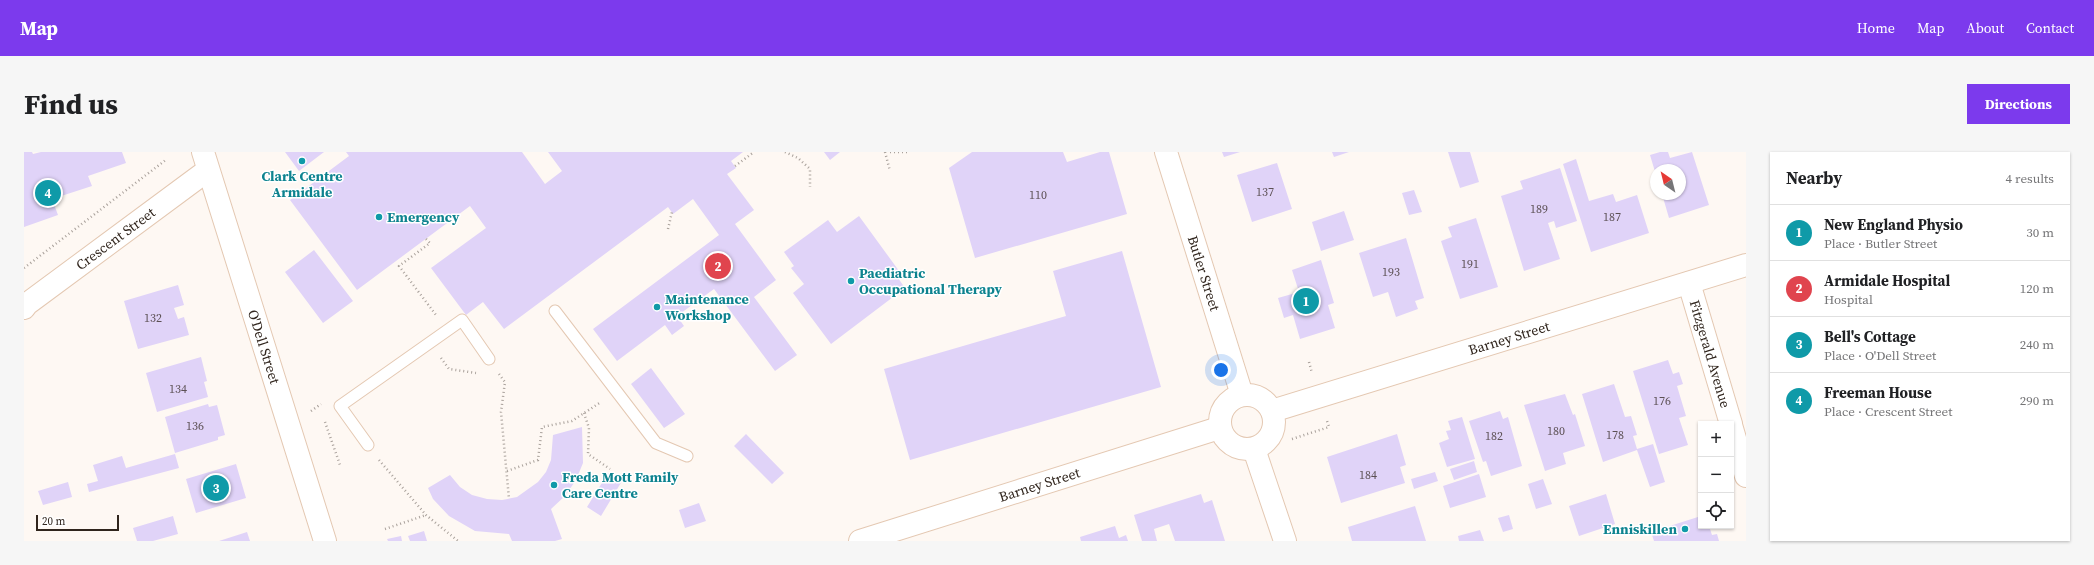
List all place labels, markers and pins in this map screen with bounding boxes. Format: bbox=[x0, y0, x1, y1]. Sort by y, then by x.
marker: Clark Centre Armidale bbox=[297, 156, 307, 166]
place label: Clark Centre Armidale bbox=[261, 166, 343, 202]
pin: 4 bbox=[35, 178, 61, 208]
place label: Emergency bbox=[387, 207, 460, 227]
marker: Emergency bbox=[374, 212, 384, 222]
pin: 2 bbox=[705, 251, 731, 281]
place label: Paediatric Occupational Therapy bbox=[859, 263, 1003, 299]
marker: Paediatric Occupational Therapy bbox=[846, 276, 856, 286]
pin: 1 bbox=[1293, 286, 1319, 316]
place label: Maintenance Workshop bbox=[665, 289, 749, 325]
marker: Maintenance Workshop bbox=[652, 302, 662, 312]
place label: Freda Mott Family Care Centre bbox=[562, 467, 679, 503]
pin: 3 bbox=[203, 473, 229, 503]
marker: Freda Mott Family Care Centre bbox=[549, 480, 559, 490]
place label: Enniskillen bbox=[1603, 519, 1677, 539]
marker: Enniskillen bbox=[1680, 524, 1690, 534]

